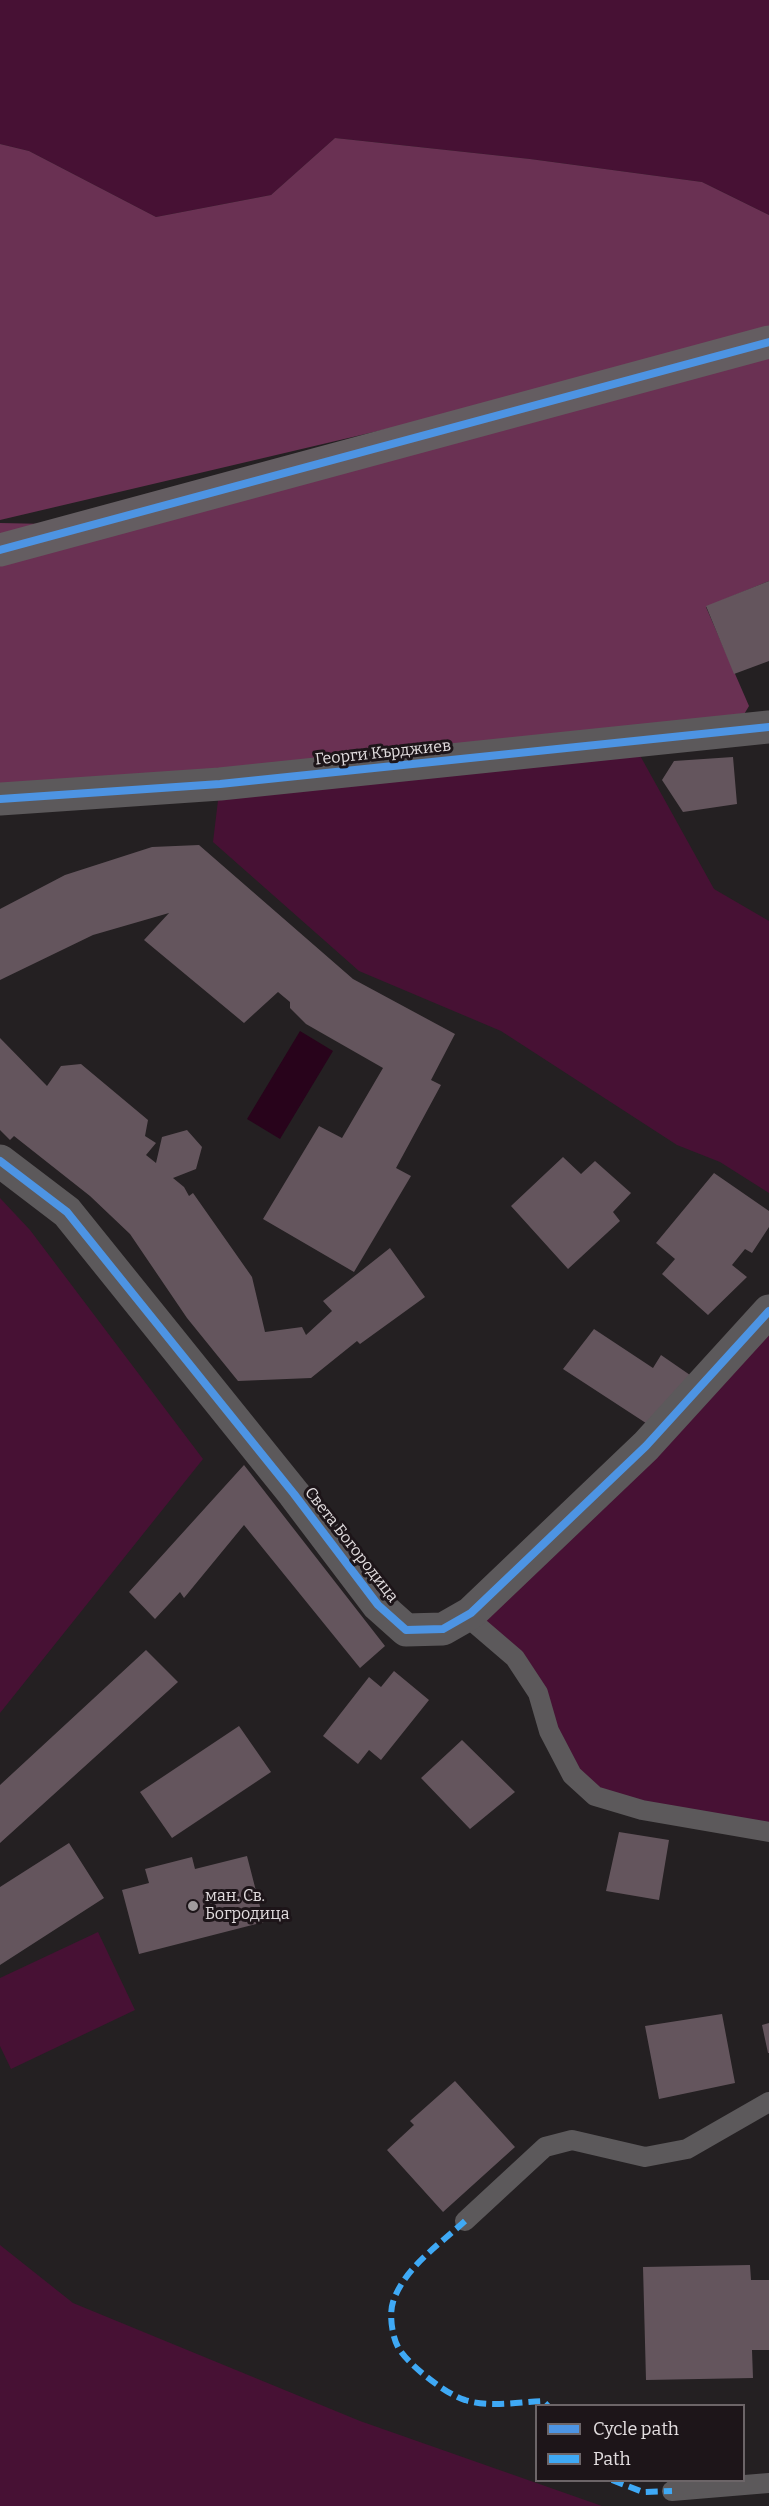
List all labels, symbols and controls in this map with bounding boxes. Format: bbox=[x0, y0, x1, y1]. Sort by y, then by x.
street label: Георги Кърджиев bbox=[314, 736, 452, 770]
street label: Света Богородица bbox=[300, 1484, 402, 1606]
place label: ман. Св. Богродица bbox=[205, 1887, 289, 1925]
marker: ман. Св. Богродица bbox=[186, 1899, 200, 1913]
legend bbox=[535, 2404, 745, 2482]
text: Cycle path bbox=[593, 2418, 679, 2440]
text: Path bbox=[593, 2448, 631, 2470]

